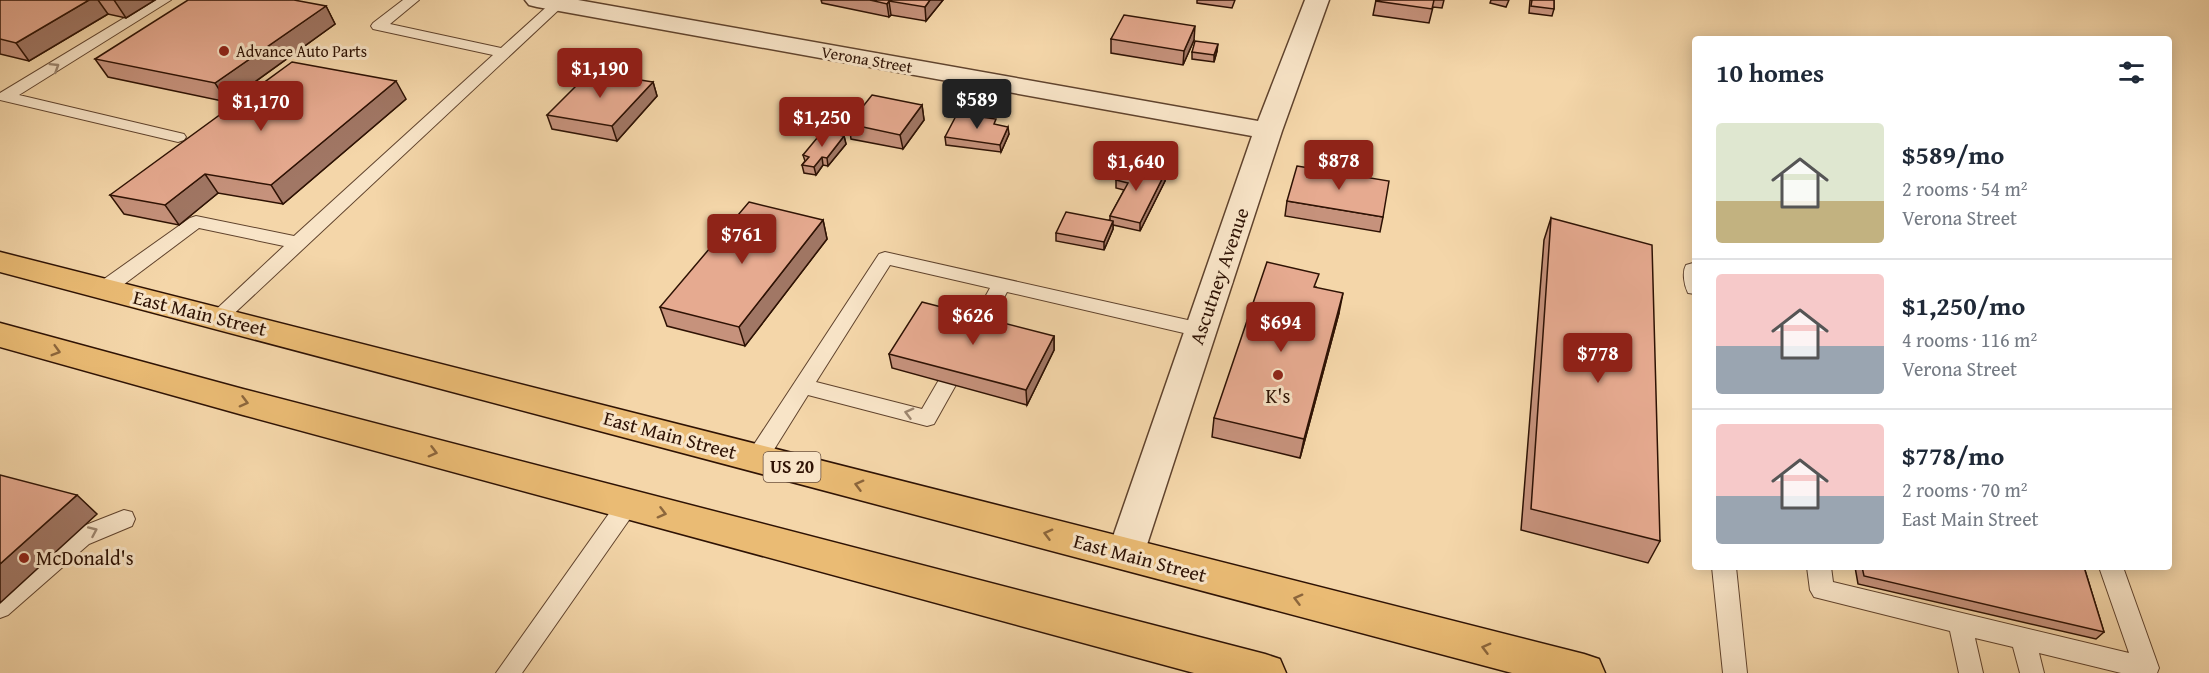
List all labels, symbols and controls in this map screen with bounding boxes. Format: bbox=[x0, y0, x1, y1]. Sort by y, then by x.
place label: Advance Auto Parts bbox=[236, 39, 367, 63]
street label: Verona Street bbox=[820, 39, 915, 79]
marker: Advance Auto Parts bbox=[217, 44, 231, 58]
pin: $1,190 bbox=[551, 48, 649, 99]
text: $1,190 bbox=[571, 53, 629, 82]
text: 10 homes bbox=[1716, 53, 1824, 92]
icon: filters bbox=[2115, 56, 2148, 89]
one-way arrow bbox=[49, 62, 59, 74]
pin: $589 bbox=[941, 79, 1013, 130]
pin: $1,170 bbox=[212, 81, 310, 132]
text: $589 bbox=[956, 84, 998, 113]
text: $1,170 bbox=[232, 86, 290, 115]
pin: $1,250 bbox=[773, 97, 871, 148]
text: $1,250 bbox=[793, 102, 851, 131]
text: $589/mo bbox=[1902, 135, 2004, 174]
pin: $878 bbox=[1303, 140, 1375, 191]
pin: $1,640 bbox=[1087, 141, 1185, 192]
text: $878 bbox=[1318, 145, 1360, 174]
text: $1,640 bbox=[1107, 146, 1165, 175]
icon: home bbox=[1764, 147, 1836, 219]
text: 2 rooms · 54 m² bbox=[1902, 174, 2028, 203]
street label: Ascutney Avenue bbox=[1181, 203, 1256, 348]
text: Verona Street bbox=[1902, 203, 2017, 232]
pin: $761 bbox=[706, 214, 778, 265]
text: $761 bbox=[721, 219, 763, 248]
street label: East Main Street bbox=[130, 282, 270, 343]
text: $1,250/mo bbox=[1902, 286, 2025, 325]
pin: $626 bbox=[937, 295, 1009, 346]
icon: home bbox=[1764, 298, 1836, 370]
text: $626 bbox=[952, 300, 994, 329]
pin: $694 bbox=[1245, 302, 1317, 353]
text: $694 bbox=[1260, 307, 1302, 336]
text: 4 rooms · 116 m² bbox=[1902, 325, 2037, 354]
pin: $778 bbox=[1562, 333, 1634, 384]
text: $778 bbox=[1577, 338, 1619, 367]
one-way arrow bbox=[50, 344, 61, 356]
text: Verona Street bbox=[1902, 354, 2017, 383]
marker: K's bbox=[1271, 368, 1285, 382]
place label: K's bbox=[1266, 381, 1291, 410]
one-way arrow bbox=[239, 395, 249, 408]
street label: East Main Street bbox=[600, 403, 740, 466]
one-way arrow bbox=[905, 408, 915, 421]
text: $778/mo bbox=[1902, 436, 2004, 475]
one-way arrow bbox=[427, 445, 438, 457]
icon: home bbox=[1764, 448, 1836, 520]
road number: US 20 bbox=[764, 452, 820, 482]
text: 2 rooms · 70 m² bbox=[1902, 475, 2028, 504]
one-way arrow bbox=[854, 479, 864, 492]
text: East Main Street bbox=[1902, 504, 2039, 533]
one-way arrow bbox=[657, 505, 667, 518]
street label: East Main Street bbox=[1070, 526, 1210, 589]
one-way arrow bbox=[87, 527, 98, 539]
one-way arrow bbox=[1043, 529, 1054, 541]
place label: McDonald's bbox=[36, 543, 134, 572]
marker: McDonald's bbox=[17, 551, 31, 565]
one-way arrow bbox=[1293, 594, 1303, 606]
one-way arrow bbox=[1482, 642, 1492, 655]

